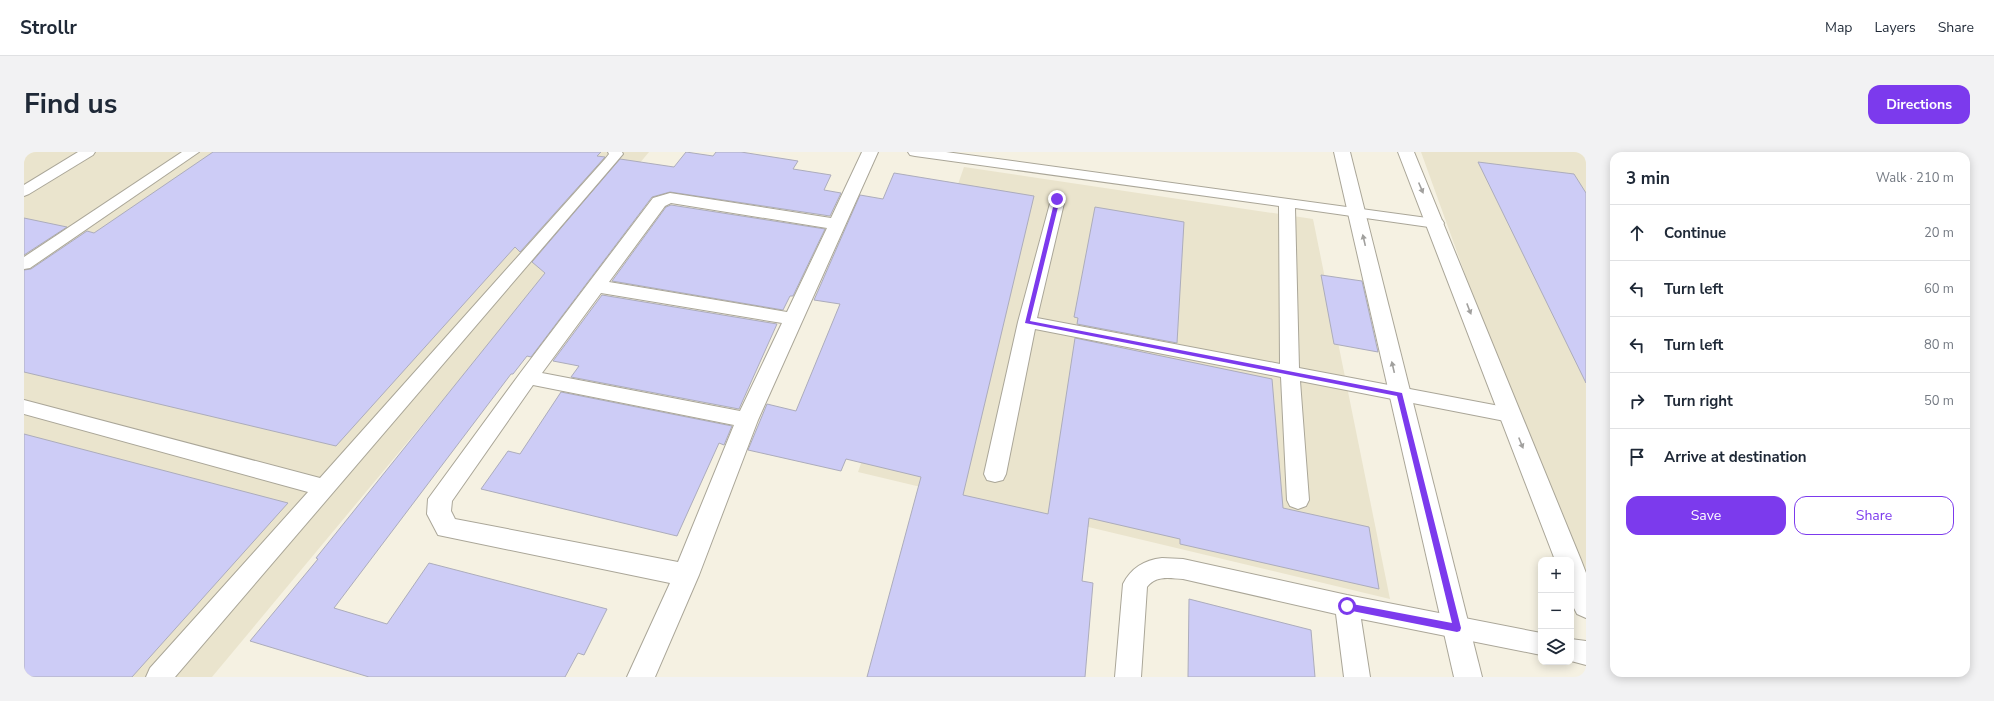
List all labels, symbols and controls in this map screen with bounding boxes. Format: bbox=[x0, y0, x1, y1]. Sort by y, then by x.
text: Strollr bbox=[20, 15, 77, 41]
text: Map bbox=[1825, 18, 1852, 37]
text: Layers bbox=[1874, 18, 1916, 37]
text: Share bbox=[1938, 18, 1974, 37]
text: Find us bbox=[24, 85, 118, 123]
button: Directions bbox=[1868, 85, 1970, 124]
text: 3 min bbox=[1626, 167, 1670, 190]
text: Walk · 210 m bbox=[1876, 169, 1954, 187]
one-way arrow bbox=[1418, 182, 1425, 194]
route end bbox=[1048, 190, 1066, 208]
icon: ahead bbox=[1626, 222, 1648, 244]
text: Continue bbox=[1664, 223, 1726, 243]
text: 20 m bbox=[1924, 224, 1954, 242]
one-way arrow bbox=[1360, 234, 1366, 246]
icon: left bbox=[1626, 278, 1648, 300]
text: Turn left bbox=[1664, 279, 1723, 299]
text: 60 m bbox=[1924, 280, 1954, 298]
one-way arrow bbox=[1467, 303, 1473, 315]
icon: left bbox=[1626, 334, 1648, 356]
text: Turn left bbox=[1664, 335, 1723, 355]
text: 80 m bbox=[1924, 336, 1954, 354]
one-way arrow bbox=[1390, 361, 1396, 373]
icon: right bbox=[1626, 390, 1648, 412]
text: Turn right bbox=[1664, 391, 1733, 411]
text: 50 m bbox=[1924, 392, 1954, 410]
one-way arrow bbox=[1519, 438, 1525, 450]
icon: arrive bbox=[1626, 446, 1648, 468]
text: Arrive at destination bbox=[1664, 447, 1807, 467]
button: Save bbox=[1626, 496, 1786, 535]
button: Share bbox=[1794, 496, 1954, 535]
map controls bbox=[1538, 557, 1574, 665]
button: + bbox=[1538, 557, 1574, 593]
button: − bbox=[1538, 593, 1574, 629]
route start bbox=[1338, 597, 1356, 615]
button: layers bbox=[1538, 629, 1574, 665]

